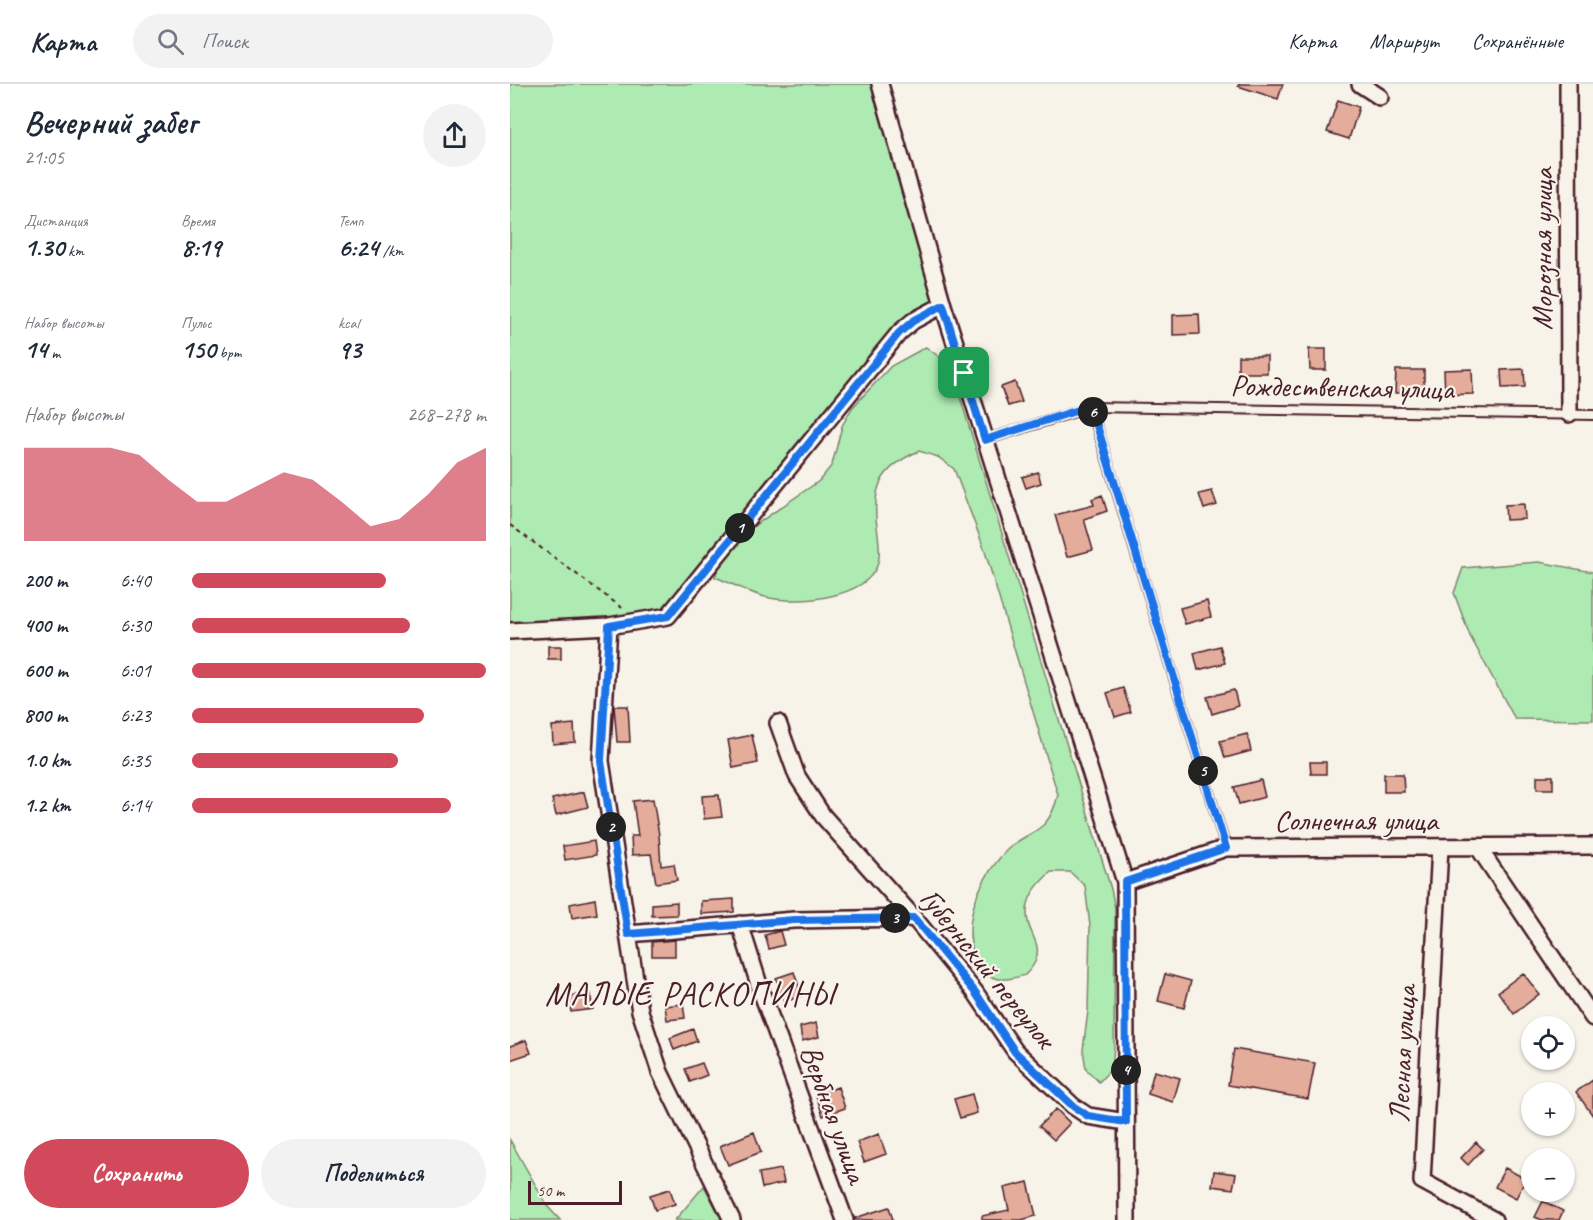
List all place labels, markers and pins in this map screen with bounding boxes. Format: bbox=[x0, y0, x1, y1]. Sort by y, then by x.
pin bbox=[938, 347, 989, 398]
pin: 6 bbox=[1078, 397, 1108, 427]
pin: 1 bbox=[725, 513, 755, 543]
pin: 5 bbox=[1188, 756, 1218, 786]
pin: 2 bbox=[596, 812, 626, 842]
pin: 3 bbox=[880, 903, 910, 933]
pin: 4 bbox=[1111, 1055, 1141, 1085]

